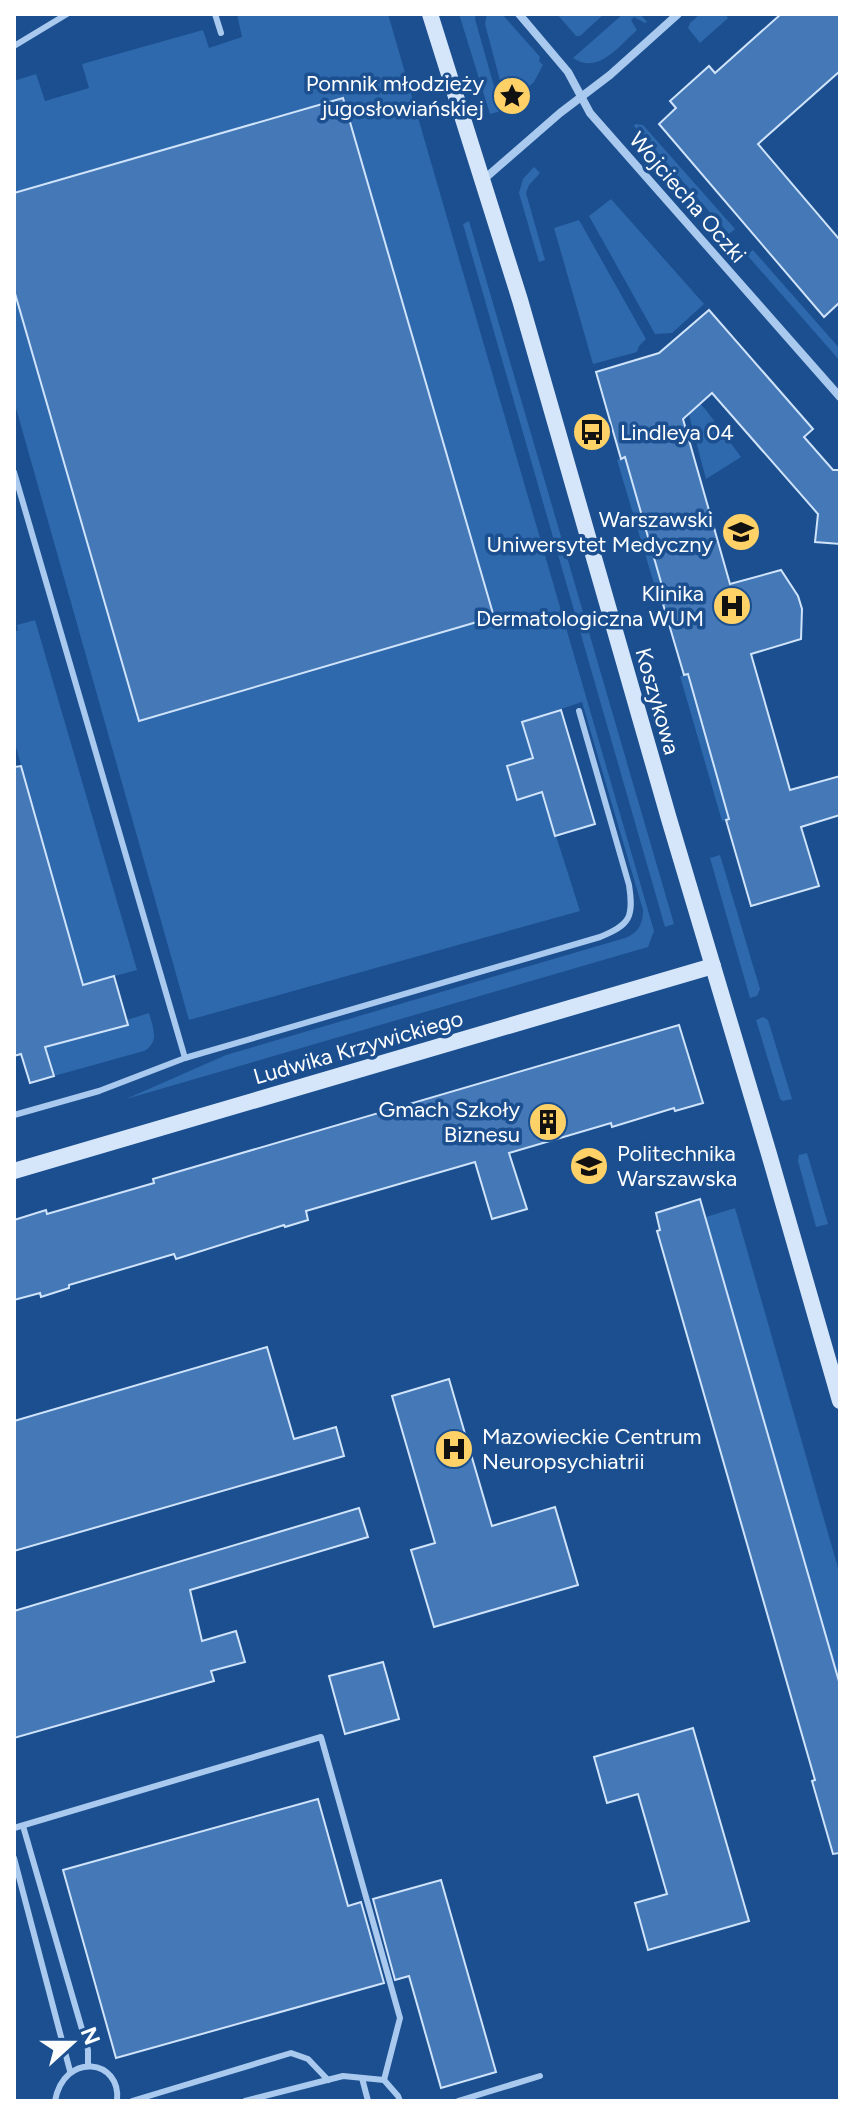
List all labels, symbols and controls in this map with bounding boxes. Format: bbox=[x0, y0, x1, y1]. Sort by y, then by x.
place label: Pomnik młodzieży jugosłowiańskiej bbox=[306, 70, 484, 122]
place icon: Pomnik młodzieży jugosłowiańskiej bbox=[491, 75, 533, 117]
street label: Wojciecha Oczki bbox=[624, 126, 752, 268]
bus stop icon: Lindleya 04 bbox=[571, 411, 613, 453]
place label: Lindleya 04 bbox=[620, 419, 734, 446]
place label: Warszawski Uniwersytet Medyczny bbox=[487, 506, 713, 558]
school or university icon: Warszawski Uniwersytet Medyczny bbox=[720, 511, 762, 553]
place label: Klinika Dermatologiczna WUM bbox=[476, 580, 704, 632]
hospital icon: Klinika Dermatologiczna WUM bbox=[711, 585, 753, 627]
street label: Koszykowa bbox=[629, 645, 686, 758]
street label: Ludwika Krzywickiego bbox=[250, 1005, 466, 1090]
place label: Gmach Szkoły Biznesu bbox=[378, 1096, 520, 1148]
building icon: Gmach Szkoły Biznesu bbox=[527, 1101, 569, 1143]
place label: Politechnika Warszawska bbox=[617, 1140, 737, 1192]
school or university icon: Politechnika Warszawska bbox=[568, 1145, 610, 1187]
place label: Mazowieckie Centrum Neuropsychiatrii bbox=[482, 1423, 701, 1475]
hospital icon: Mazowieckie Centrum Neuropsychiatrii bbox=[433, 1428, 475, 1470]
north arrow bbox=[32, 2003, 112, 2083]
text: N bbox=[75, 2023, 106, 2049]

